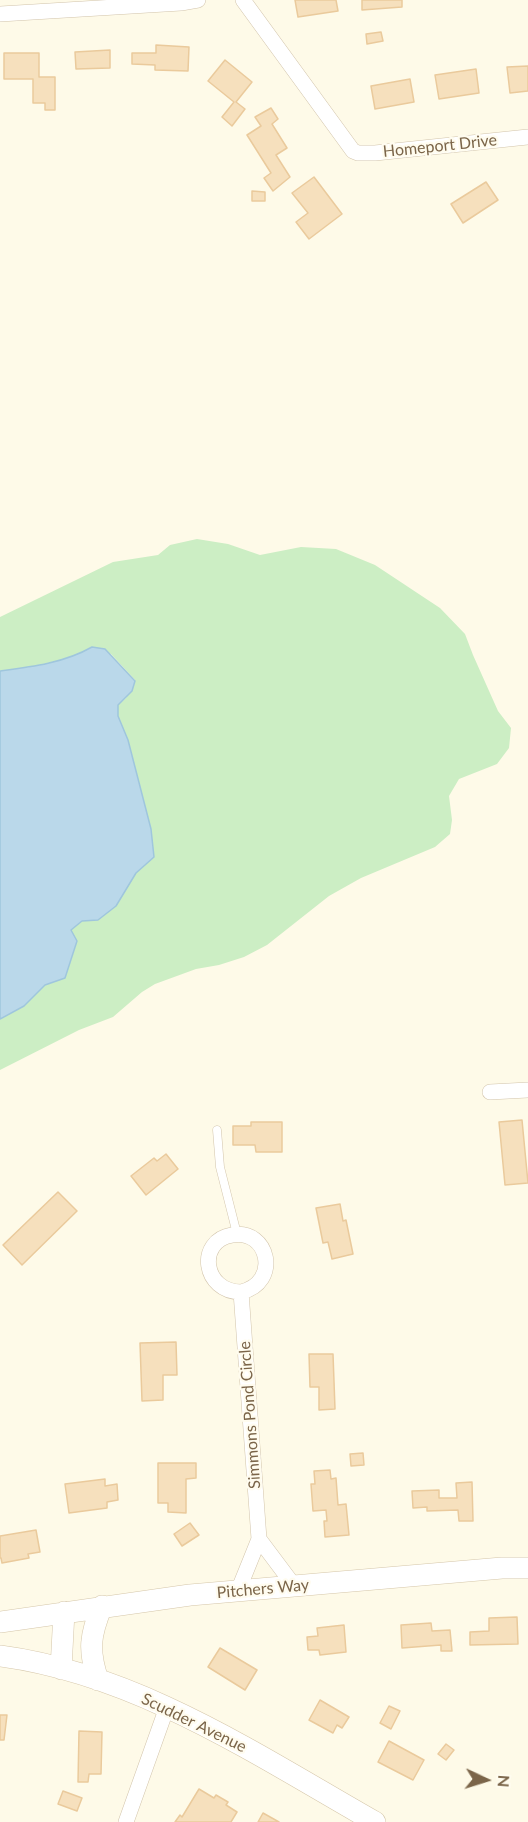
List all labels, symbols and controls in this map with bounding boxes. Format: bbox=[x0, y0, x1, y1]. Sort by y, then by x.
street label: Homeport Drive bbox=[382, 130, 498, 162]
street label: Simmons Pond Circle bbox=[235, 1341, 265, 1489]
street label: Pitchers Way bbox=[216, 1575, 310, 1603]
street label: Scudder Avenue bbox=[138, 1689, 250, 1757]
north arrow bbox=[456, 1750, 516, 1810]
text: N bbox=[495, 1774, 514, 1788]

